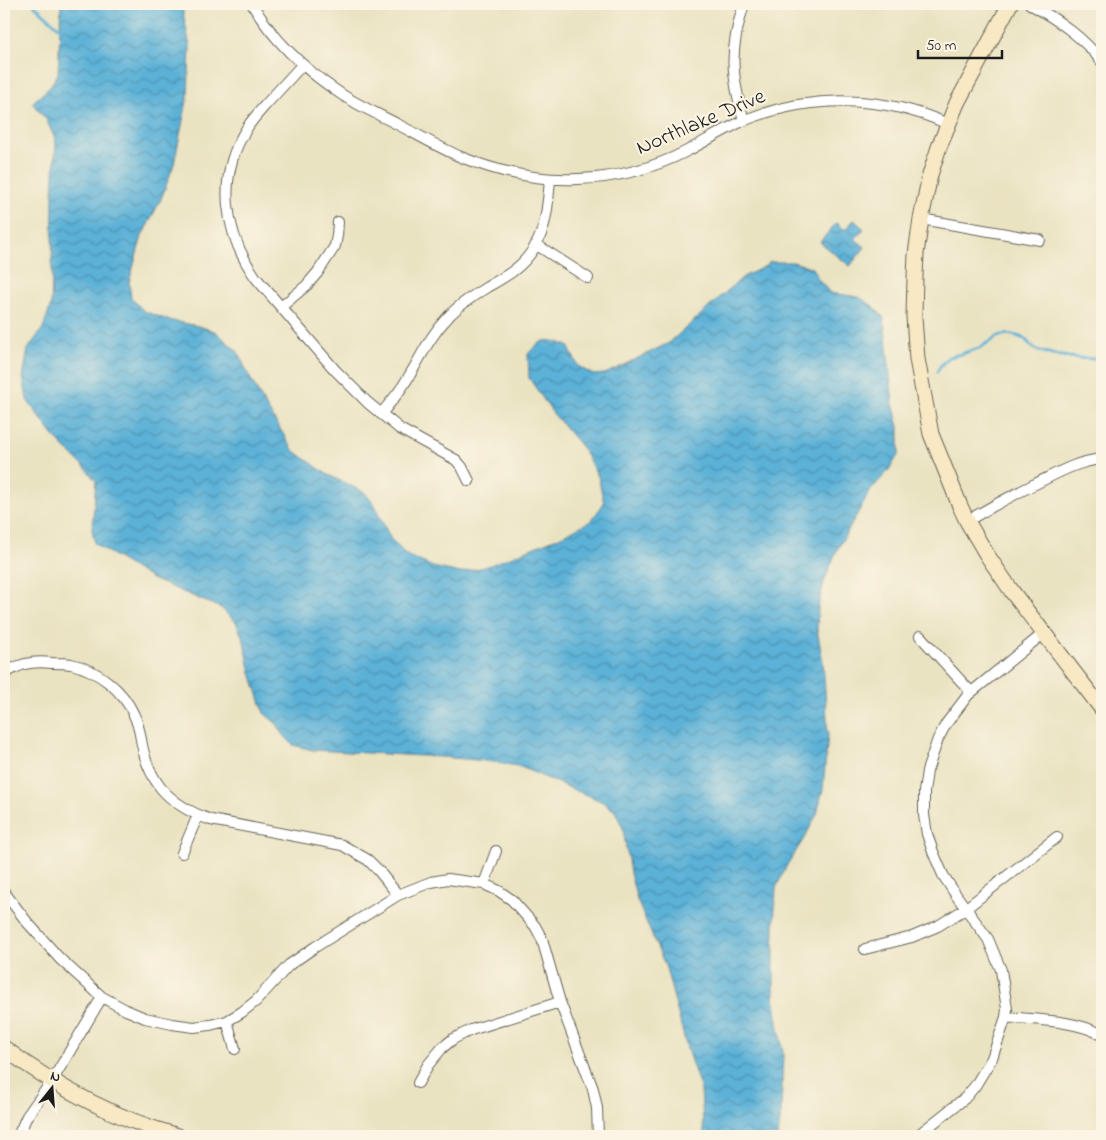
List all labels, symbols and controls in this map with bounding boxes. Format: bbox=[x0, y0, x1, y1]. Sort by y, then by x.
scale bar bbox=[918, 28, 1002, 60]
text: 50 m bbox=[926, 35, 957, 57]
street label: Northlake Drive bbox=[631, 81, 771, 165]
north arrow bbox=[28, 1062, 78, 1112]
text: N bbox=[48, 1066, 63, 1088]

